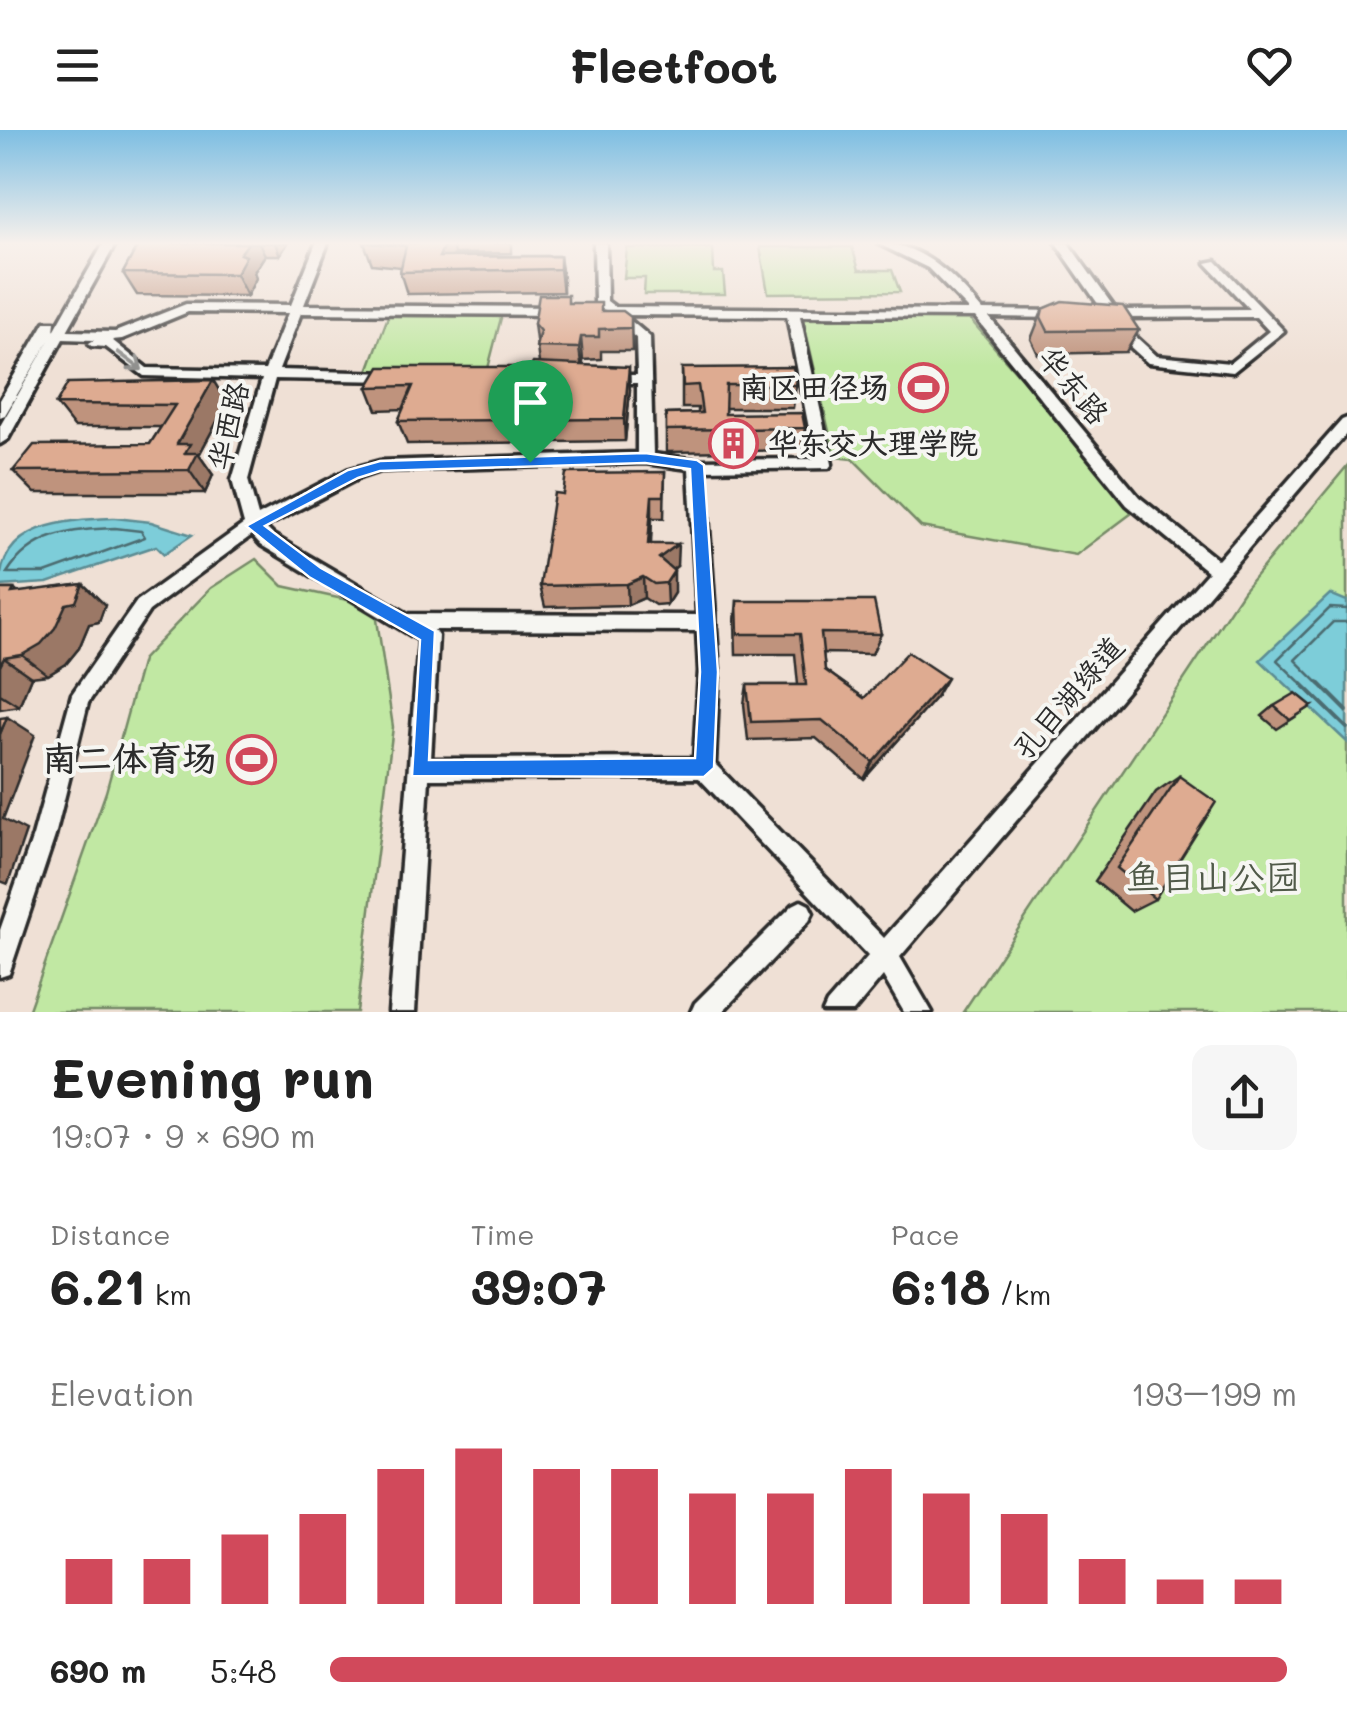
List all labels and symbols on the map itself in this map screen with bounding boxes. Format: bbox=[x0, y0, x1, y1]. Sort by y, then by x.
street label: 华东路 bbox=[1030, 337, 1119, 432]
one-way arrow bbox=[116, 351, 143, 372]
pin bbox=[488, 360, 573, 463]
sports icon: 南区田径场 bbox=[898, 362, 950, 414]
place label: 南区田径场 bbox=[739, 366, 889, 406]
street label: 华西路 bbox=[197, 377, 257, 474]
building icon: 华东交大理学院 bbox=[707, 418, 759, 470]
place label: 华东交大理学院 bbox=[768, 422, 978, 462]
street label: 孔目湖绿道 bbox=[1003, 627, 1132, 766]
sports icon: 南二体育场 bbox=[226, 733, 278, 785]
place label: 南二体育场 bbox=[42, 734, 217, 780]
park label: 鱼目山公园 bbox=[1125, 853, 1301, 899]

